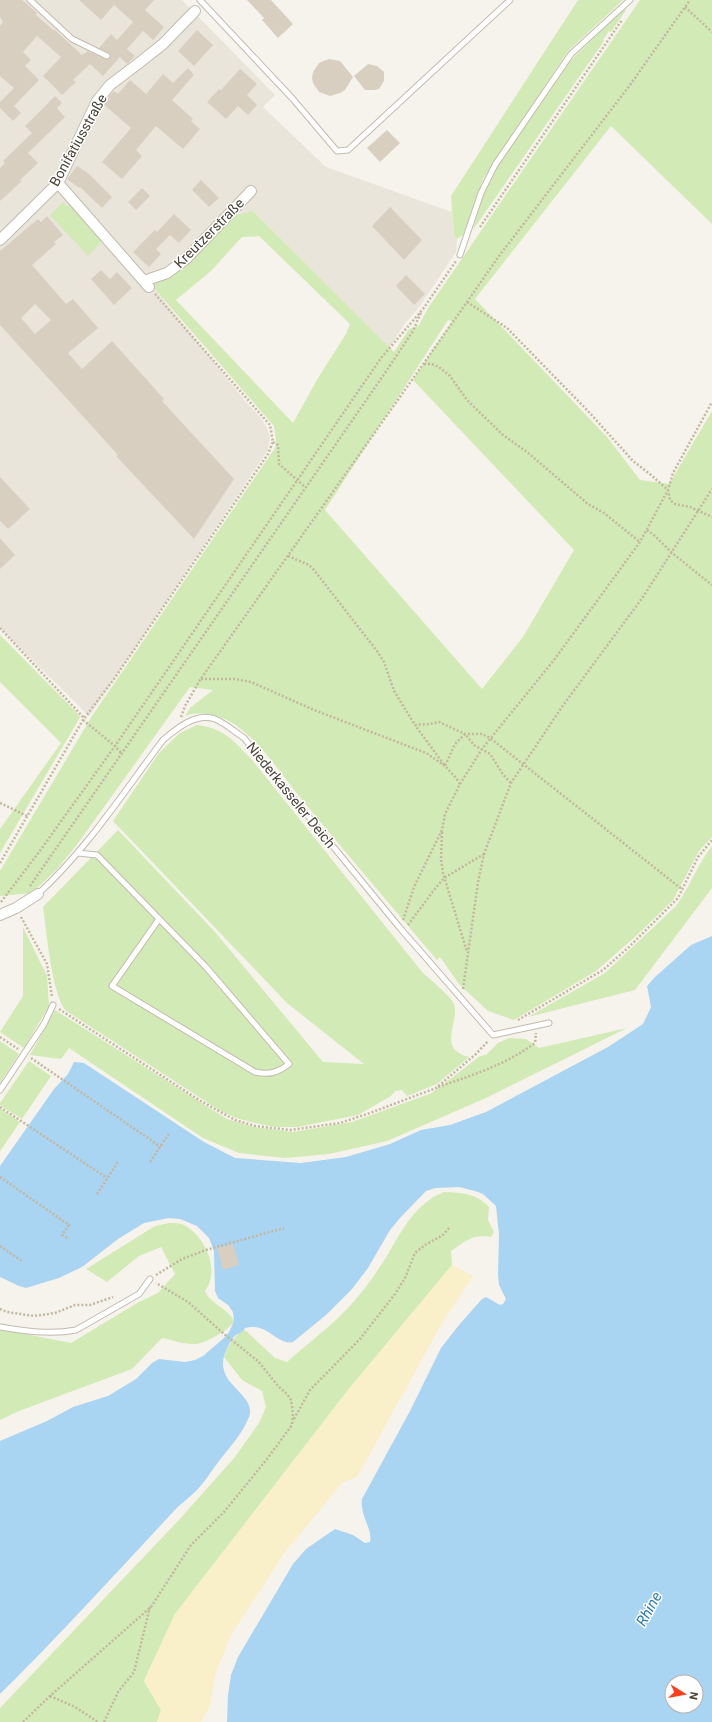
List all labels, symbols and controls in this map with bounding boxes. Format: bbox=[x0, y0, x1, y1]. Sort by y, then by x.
street label: Bonifatiusstraße bbox=[46, 91, 110, 189]
street label: Kreutzerstraße bbox=[171, 195, 247, 271]
street label: Niederkasseler Deich bbox=[243, 739, 339, 851]
water label: Rhine bbox=[632, 1589, 666, 1629]
north arrow bbox=[664, 1674, 704, 1714]
text: N bbox=[686, 1691, 700, 1701]

